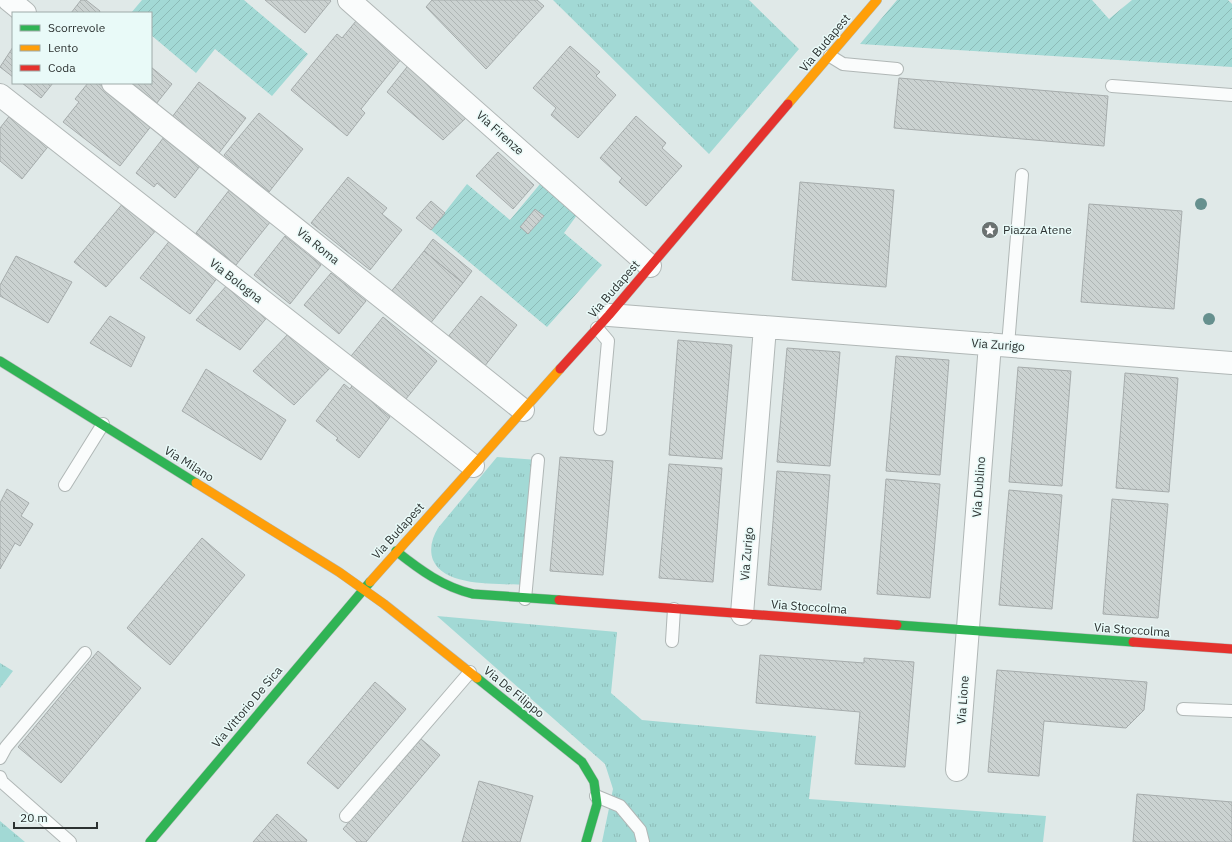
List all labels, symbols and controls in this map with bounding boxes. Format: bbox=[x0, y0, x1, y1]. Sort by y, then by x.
street label: Via Budapest bbox=[796, 11, 853, 75]
legend bbox=[12, 12, 152, 84]
text: Scorrevole bbox=[48, 20, 106, 35]
text: Lento bbox=[48, 40, 78, 55]
text: Coda bbox=[48, 60, 76, 75]
street label: Via Firenze bbox=[473, 107, 528, 158]
place icon: Piazza Atene bbox=[980, 220, 1000, 240]
place label: Piazza Atene bbox=[1003, 222, 1072, 237]
street label: Via Roma bbox=[294, 224, 343, 268]
street label: Via Bologna bbox=[207, 255, 266, 306]
street label: Via Budapest bbox=[585, 257, 643, 320]
street label: Via Zurigo bbox=[971, 335, 1026, 354]
street label: Via Milano bbox=[162, 443, 217, 485]
street label: Via Dublino bbox=[969, 456, 988, 518]
street label: Via Budapest bbox=[368, 499, 427, 562]
street label: Via Zurigo bbox=[737, 526, 756, 581]
street label: Via Stoccolma bbox=[771, 596, 848, 617]
street label: Via Stoccolma bbox=[1094, 619, 1171, 640]
street label: Via Vittorio De Sica bbox=[208, 662, 285, 750]
street label: Via De Filippo bbox=[481, 663, 548, 721]
street label: Via Lione bbox=[953, 675, 972, 725]
scale bar bbox=[14, 804, 97, 830]
text: 20 m bbox=[20, 810, 48, 825]

